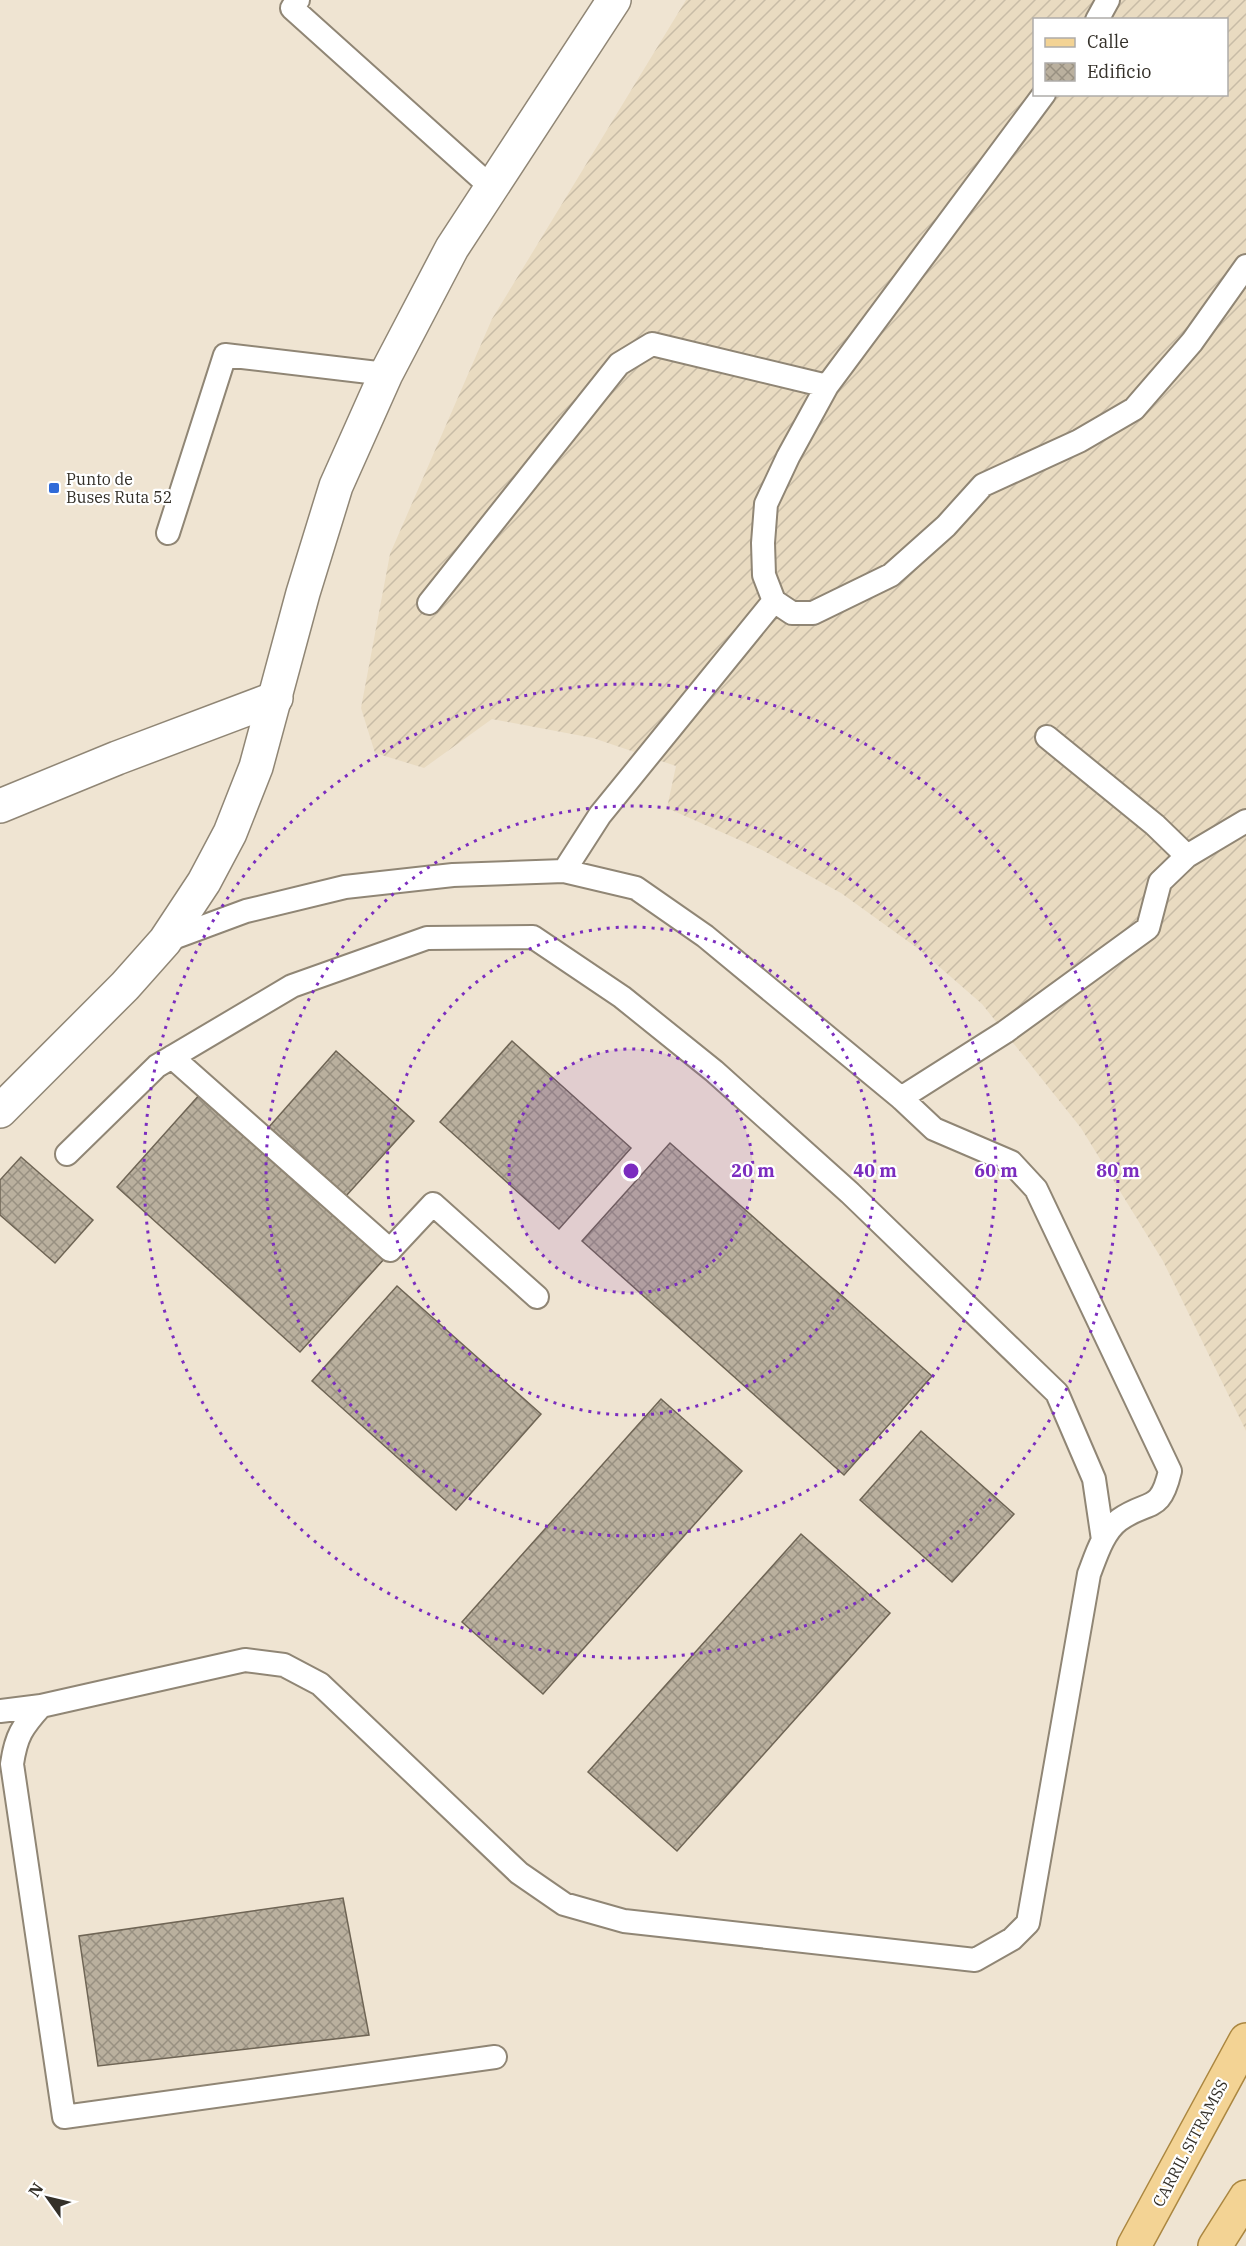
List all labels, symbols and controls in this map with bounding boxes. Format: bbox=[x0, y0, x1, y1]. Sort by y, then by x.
legend bbox=[1033, 18, 1228, 96]
text: Calle bbox=[1087, 30, 1129, 53]
text: Edificio bbox=[1087, 60, 1151, 83]
place label: Punto de Buses Ruta 52 bbox=[66, 469, 172, 507]
marker: Punto de Buses Ruta 52 bbox=[47, 481, 61, 495]
text: 20 m bbox=[731, 1159, 775, 1182]
text: 40 m bbox=[853, 1159, 897, 1182]
text: 60 m bbox=[974, 1159, 1018, 1182]
text: 80 m bbox=[1096, 1159, 1140, 1182]
centre of rings bbox=[621, 1161, 641, 1181]
street label: CARRIL SITRAMSS bbox=[1148, 2076, 1232, 2210]
north arrow bbox=[18, 2168, 78, 2228]
text: N bbox=[24, 2179, 47, 2200]

